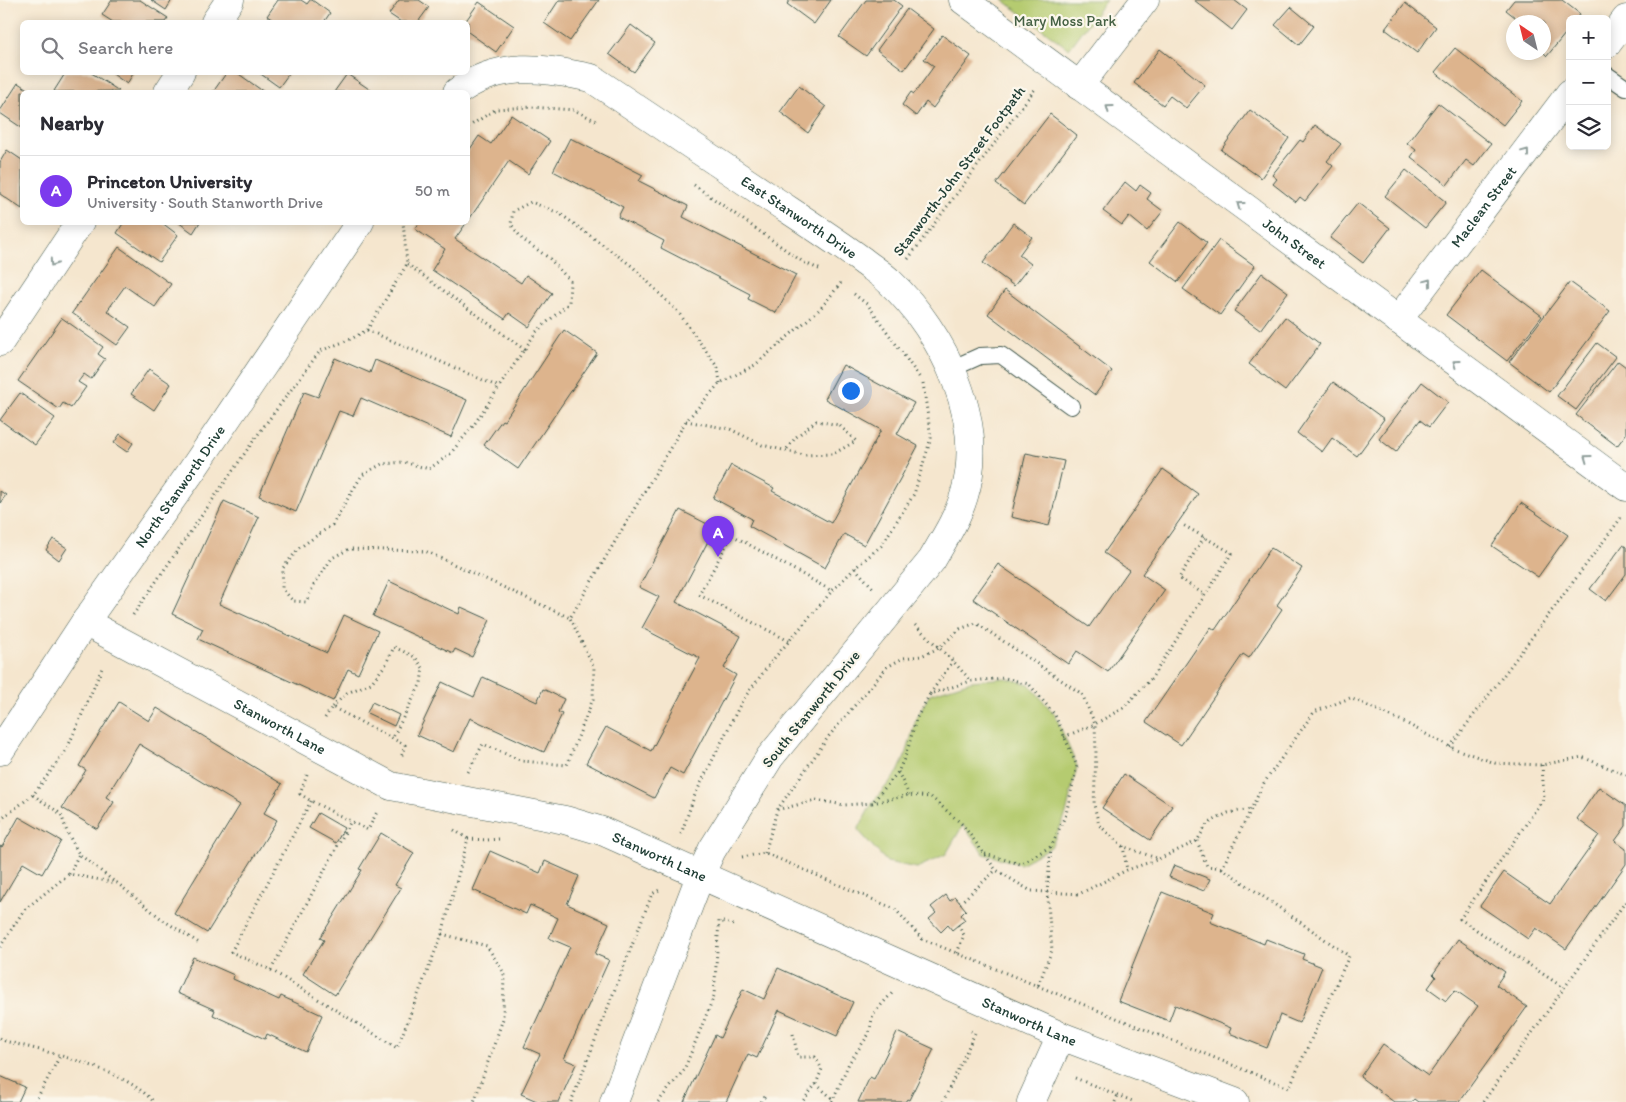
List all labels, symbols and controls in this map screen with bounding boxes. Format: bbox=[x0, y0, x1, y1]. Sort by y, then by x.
park label: Mary Moss Park bbox=[1014, 12, 1116, 30]
north arrow bbox=[1506, 15, 1551, 60]
map controls bbox=[1566, 15, 1611, 150]
button: + bbox=[1566, 15, 1611, 60]
search box bbox=[20, 20, 470, 75]
icon: search bbox=[38, 34, 66, 62]
text: Search here bbox=[78, 36, 173, 59]
button: − bbox=[1566, 60, 1611, 105]
street label: Stanworth-John Street Footpath bbox=[889, 82, 1029, 260]
button: layers bbox=[1566, 105, 1611, 150]
one-way arrow bbox=[1106, 106, 1115, 114]
text: Nearby bbox=[40, 110, 104, 135]
one-way arrow bbox=[1520, 149, 1528, 158]
street label: Maclean Street bbox=[1447, 162, 1521, 251]
text: Princeton University bbox=[87, 170, 252, 193]
street label: East Stanworth Drive bbox=[738, 172, 861, 263]
text: A bbox=[51, 181, 61, 200]
text: 50 m bbox=[415, 181, 450, 200]
text: University · South Stanworth Drive bbox=[87, 193, 323, 212]
one-way arrow bbox=[1237, 202, 1246, 210]
street label: John Street bbox=[1259, 214, 1330, 273]
one-way arrow bbox=[50, 257, 59, 267]
one-way arrow bbox=[1422, 279, 1430, 288]
one-way arrow bbox=[1452, 359, 1461, 369]
your location bbox=[838, 378, 864, 404]
street label: North Stanworth Drive bbox=[131, 422, 229, 551]
one-way arrow bbox=[1584, 456, 1593, 464]
pin: A bbox=[702, 516, 734, 557]
street label: South Stanworth Drive bbox=[758, 647, 864, 771]
street label: Stanworth Lane bbox=[231, 694, 329, 758]
street label: Stanworth Lane bbox=[609, 828, 710, 886]
street label: Stanworth Lane bbox=[979, 993, 1079, 1050]

